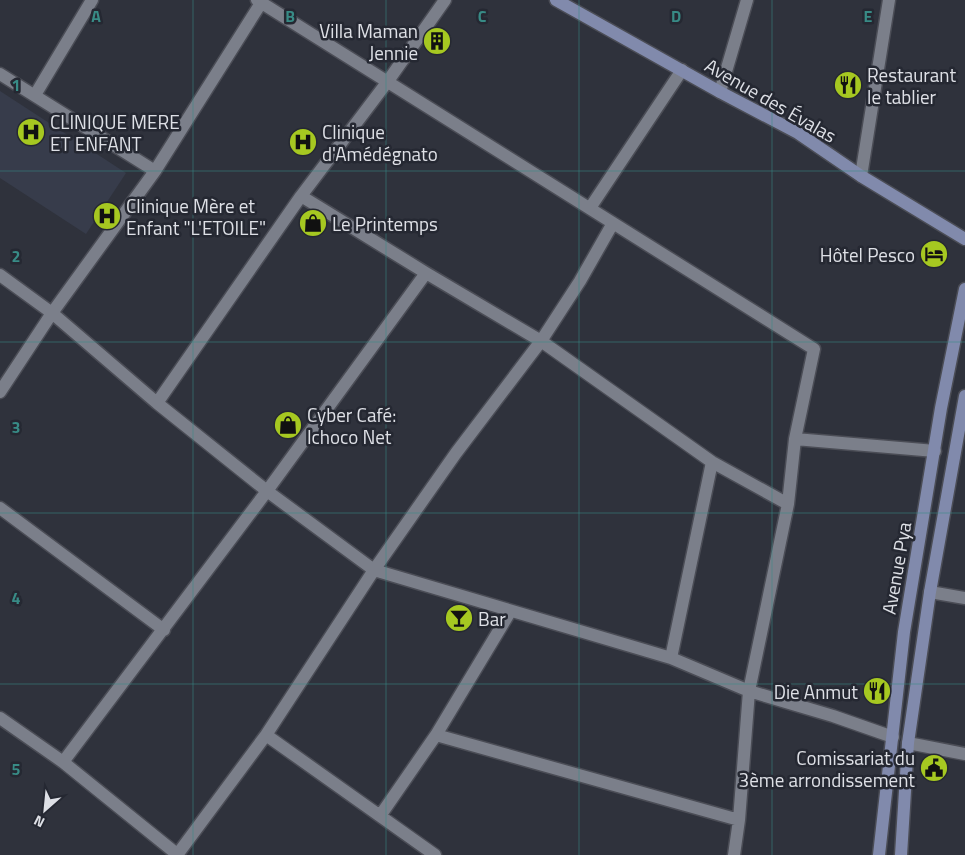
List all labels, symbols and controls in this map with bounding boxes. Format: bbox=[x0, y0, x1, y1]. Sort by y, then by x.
text: A bbox=[91, 4, 101, 28]
text: B bbox=[285, 4, 295, 28]
text: C bbox=[478, 4, 487, 28]
text: D bbox=[671, 4, 681, 28]
text: E bbox=[864, 4, 873, 28]
place label: Villa Maman Jennie bbox=[319, 16, 418, 67]
building icon: Villa Maman Jennie bbox=[422, 26, 452, 56]
street label: Avenue des Évalas bbox=[700, 50, 842, 150]
place label: Restaurant le tablier bbox=[867, 60, 956, 111]
restaurant icon: Restaurant le tablier bbox=[833, 70, 863, 100]
text: 1 bbox=[12, 73, 20, 97]
place label: CLINIQUE MERE ET ENFANT bbox=[50, 107, 180, 158]
hospital icon: CLINIQUE MERE ET ENFANT bbox=[16, 117, 46, 147]
place label: Clinique d'Amédégnato bbox=[322, 117, 438, 168]
hospital icon: Clinique d'Amédégnato bbox=[288, 127, 318, 157]
place label: Clinique Mère et Enfant "L'ETOILE" bbox=[126, 191, 266, 242]
hospital icon: Clinique Mère et Enfant "L'ETOILE" bbox=[92, 201, 122, 231]
shop icon: Le Printemps bbox=[298, 208, 328, 238]
place label: Le Printemps bbox=[332, 209, 438, 238]
hotel icon: Hôtel Pesco bbox=[919, 239, 949, 269]
place label: Hôtel Pesco bbox=[820, 240, 915, 269]
text: 2 bbox=[12, 244, 20, 268]
place label: Cyber Café: Ichoco Net bbox=[307, 400, 396, 451]
shop icon: Cyber Café: Ichoco Net bbox=[273, 410, 303, 440]
text: 3 bbox=[12, 415, 20, 439]
street label: Avenue Pya bbox=[874, 519, 918, 617]
text: 4 bbox=[12, 586, 21, 610]
bar icon: Bar bbox=[444, 603, 474, 633]
place label: Bar bbox=[478, 604, 506, 633]
restaurant icon: Die Anmut bbox=[862, 676, 892, 706]
place label: Die Anmut bbox=[774, 677, 858, 706]
place label: Comissariat du 3ème arrondissement bbox=[739, 743, 915, 794]
public building icon: Comissariat du 3ème arrondissement bbox=[919, 753, 949, 783]
text: 5 bbox=[12, 757, 21, 781]
north arrow bbox=[20, 785, 70, 835]
text: N bbox=[30, 810, 48, 834]

